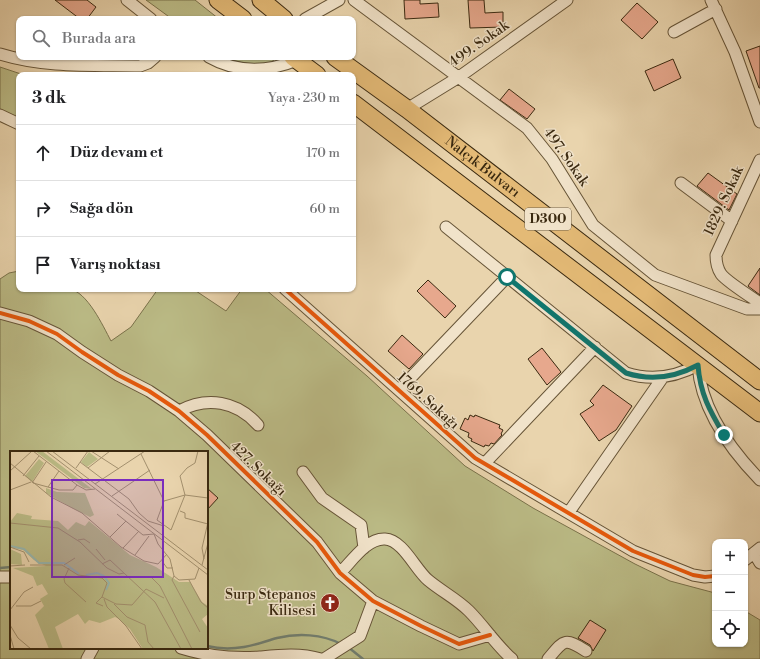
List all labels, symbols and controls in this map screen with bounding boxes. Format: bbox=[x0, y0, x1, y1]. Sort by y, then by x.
search box bbox=[16, 16, 356, 60]
street label: 499. Sokak bbox=[445, 16, 513, 71]
icon: search bbox=[30, 27, 52, 49]
text: Burada ara bbox=[62, 29, 136, 48]
text: 3 dk bbox=[32, 87, 66, 109]
text: Yaya · 230 m bbox=[268, 90, 340, 106]
street label: 497. Sokak bbox=[539, 124, 593, 190]
street label: Nalçık Bulvarı bbox=[441, 132, 524, 202]
icon: ahead bbox=[32, 142, 54, 164]
text: Düz devam et bbox=[70, 143, 163, 162]
text: 170 m bbox=[306, 145, 340, 161]
street label: 1829. Sokak bbox=[700, 163, 748, 239]
icon: right bbox=[32, 198, 54, 220]
text: Sağa dön bbox=[70, 199, 133, 218]
text: 60 m bbox=[309, 201, 340, 217]
road number: D300 bbox=[525, 208, 571, 230]
icon: arrive bbox=[32, 254, 54, 276]
text: Varış noktası bbox=[70, 255, 161, 274]
route start bbox=[498, 268, 516, 286]
street label: 1769. Sokağı bbox=[393, 368, 463, 434]
route end bbox=[715, 426, 733, 444]
street label: 427. Sokağı bbox=[226, 438, 290, 501]
inset map bbox=[10, 451, 208, 649]
map controls bbox=[712, 539, 748, 647]
button: + bbox=[712, 539, 748, 575]
button: − bbox=[712, 575, 748, 611]
place label: Surp Stepanos Kilisesi bbox=[225, 586, 316, 620]
church icon: Surp Stepanos Kilisesi bbox=[319, 592, 341, 614]
button: locate bbox=[712, 611, 748, 647]

